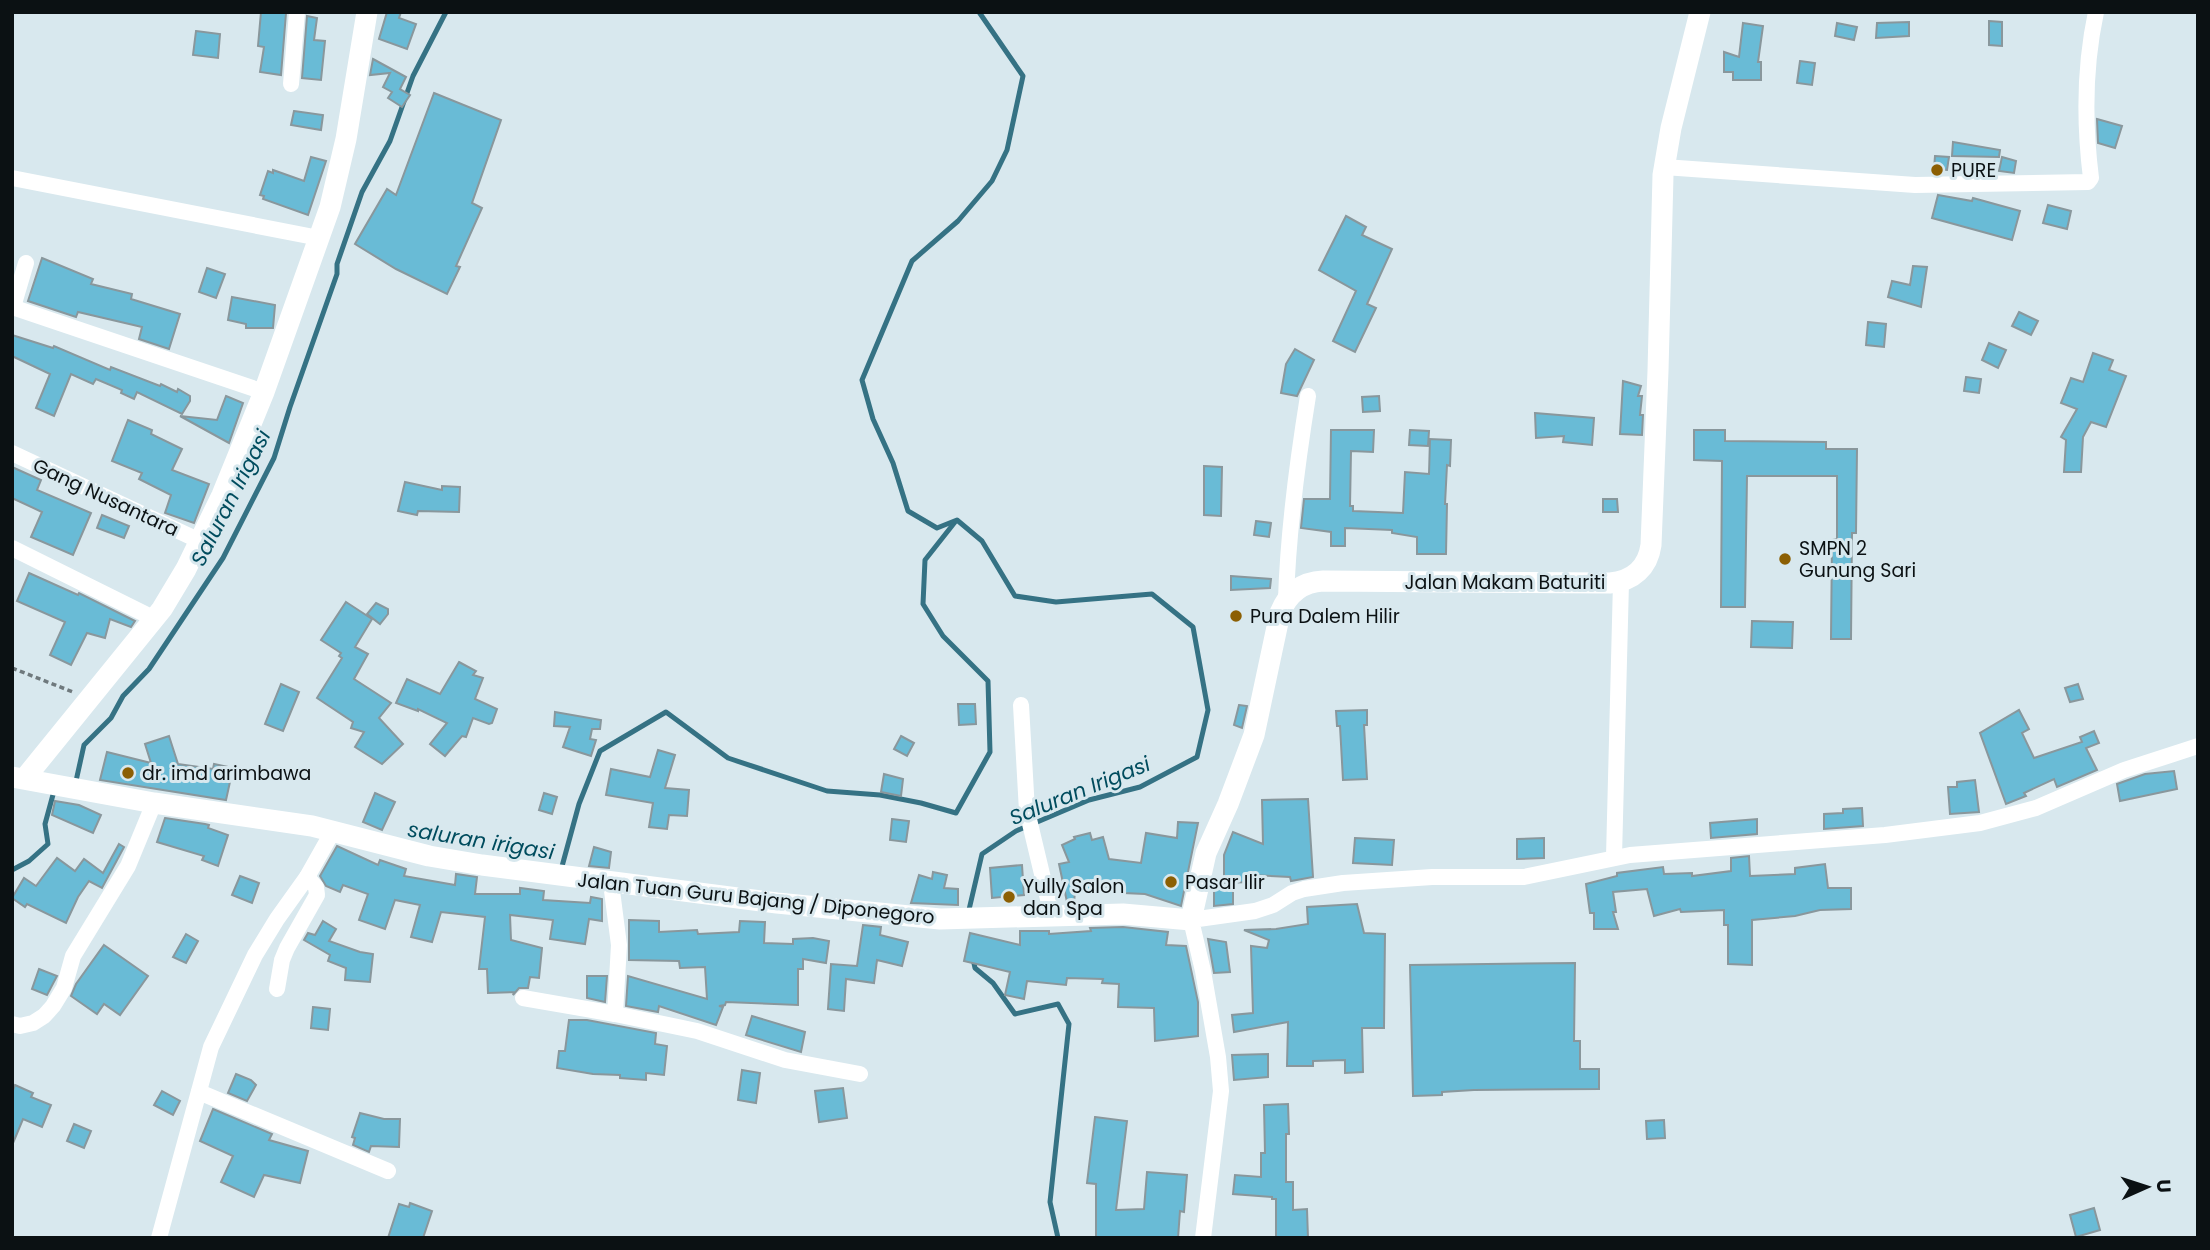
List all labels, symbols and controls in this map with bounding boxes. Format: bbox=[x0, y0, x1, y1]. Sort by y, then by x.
place label: PURE bbox=[1951, 157, 1996, 184]
marker: PURE bbox=[1929, 162, 1945, 178]
water label: Saluran Irigasi bbox=[184, 424, 278, 571]
street label: Gang Nusantara bbox=[29, 452, 183, 543]
place label: SMPN 2 Gunung Sari bbox=[1799, 535, 1916, 584]
marker: SMPN 2 Gunung Sari bbox=[1777, 551, 1793, 567]
street label: Jalan Makam Baturiti bbox=[1404, 569, 1606, 596]
place label: Pura Dalem Hilir bbox=[1250, 603, 1400, 630]
marker: Pura Dalem Hilir bbox=[1228, 608, 1244, 624]
water label: Saluran Irigasi bbox=[1005, 749, 1155, 832]
place label: dr. imd arimbawa bbox=[142, 760, 311, 787]
marker: dr. imd arimbawa bbox=[120, 765, 136, 781]
water label: saluran irigasi bbox=[406, 815, 557, 867]
street label: Jalan Tuan Guru Bajang / Diponegoro bbox=[576, 866, 936, 931]
place label: Pasar Ilir bbox=[1185, 869, 1265, 896]
place label: Yully Salon dan Spa bbox=[1023, 873, 1124, 922]
marker: Pasar Ilir bbox=[1163, 874, 1179, 890]
marker: Yully Salon dan Spa bbox=[1001, 889, 1017, 905]
north arrow bbox=[2112, 1152, 2182, 1222]
text: U bbox=[2150, 1179, 2177, 1194]

